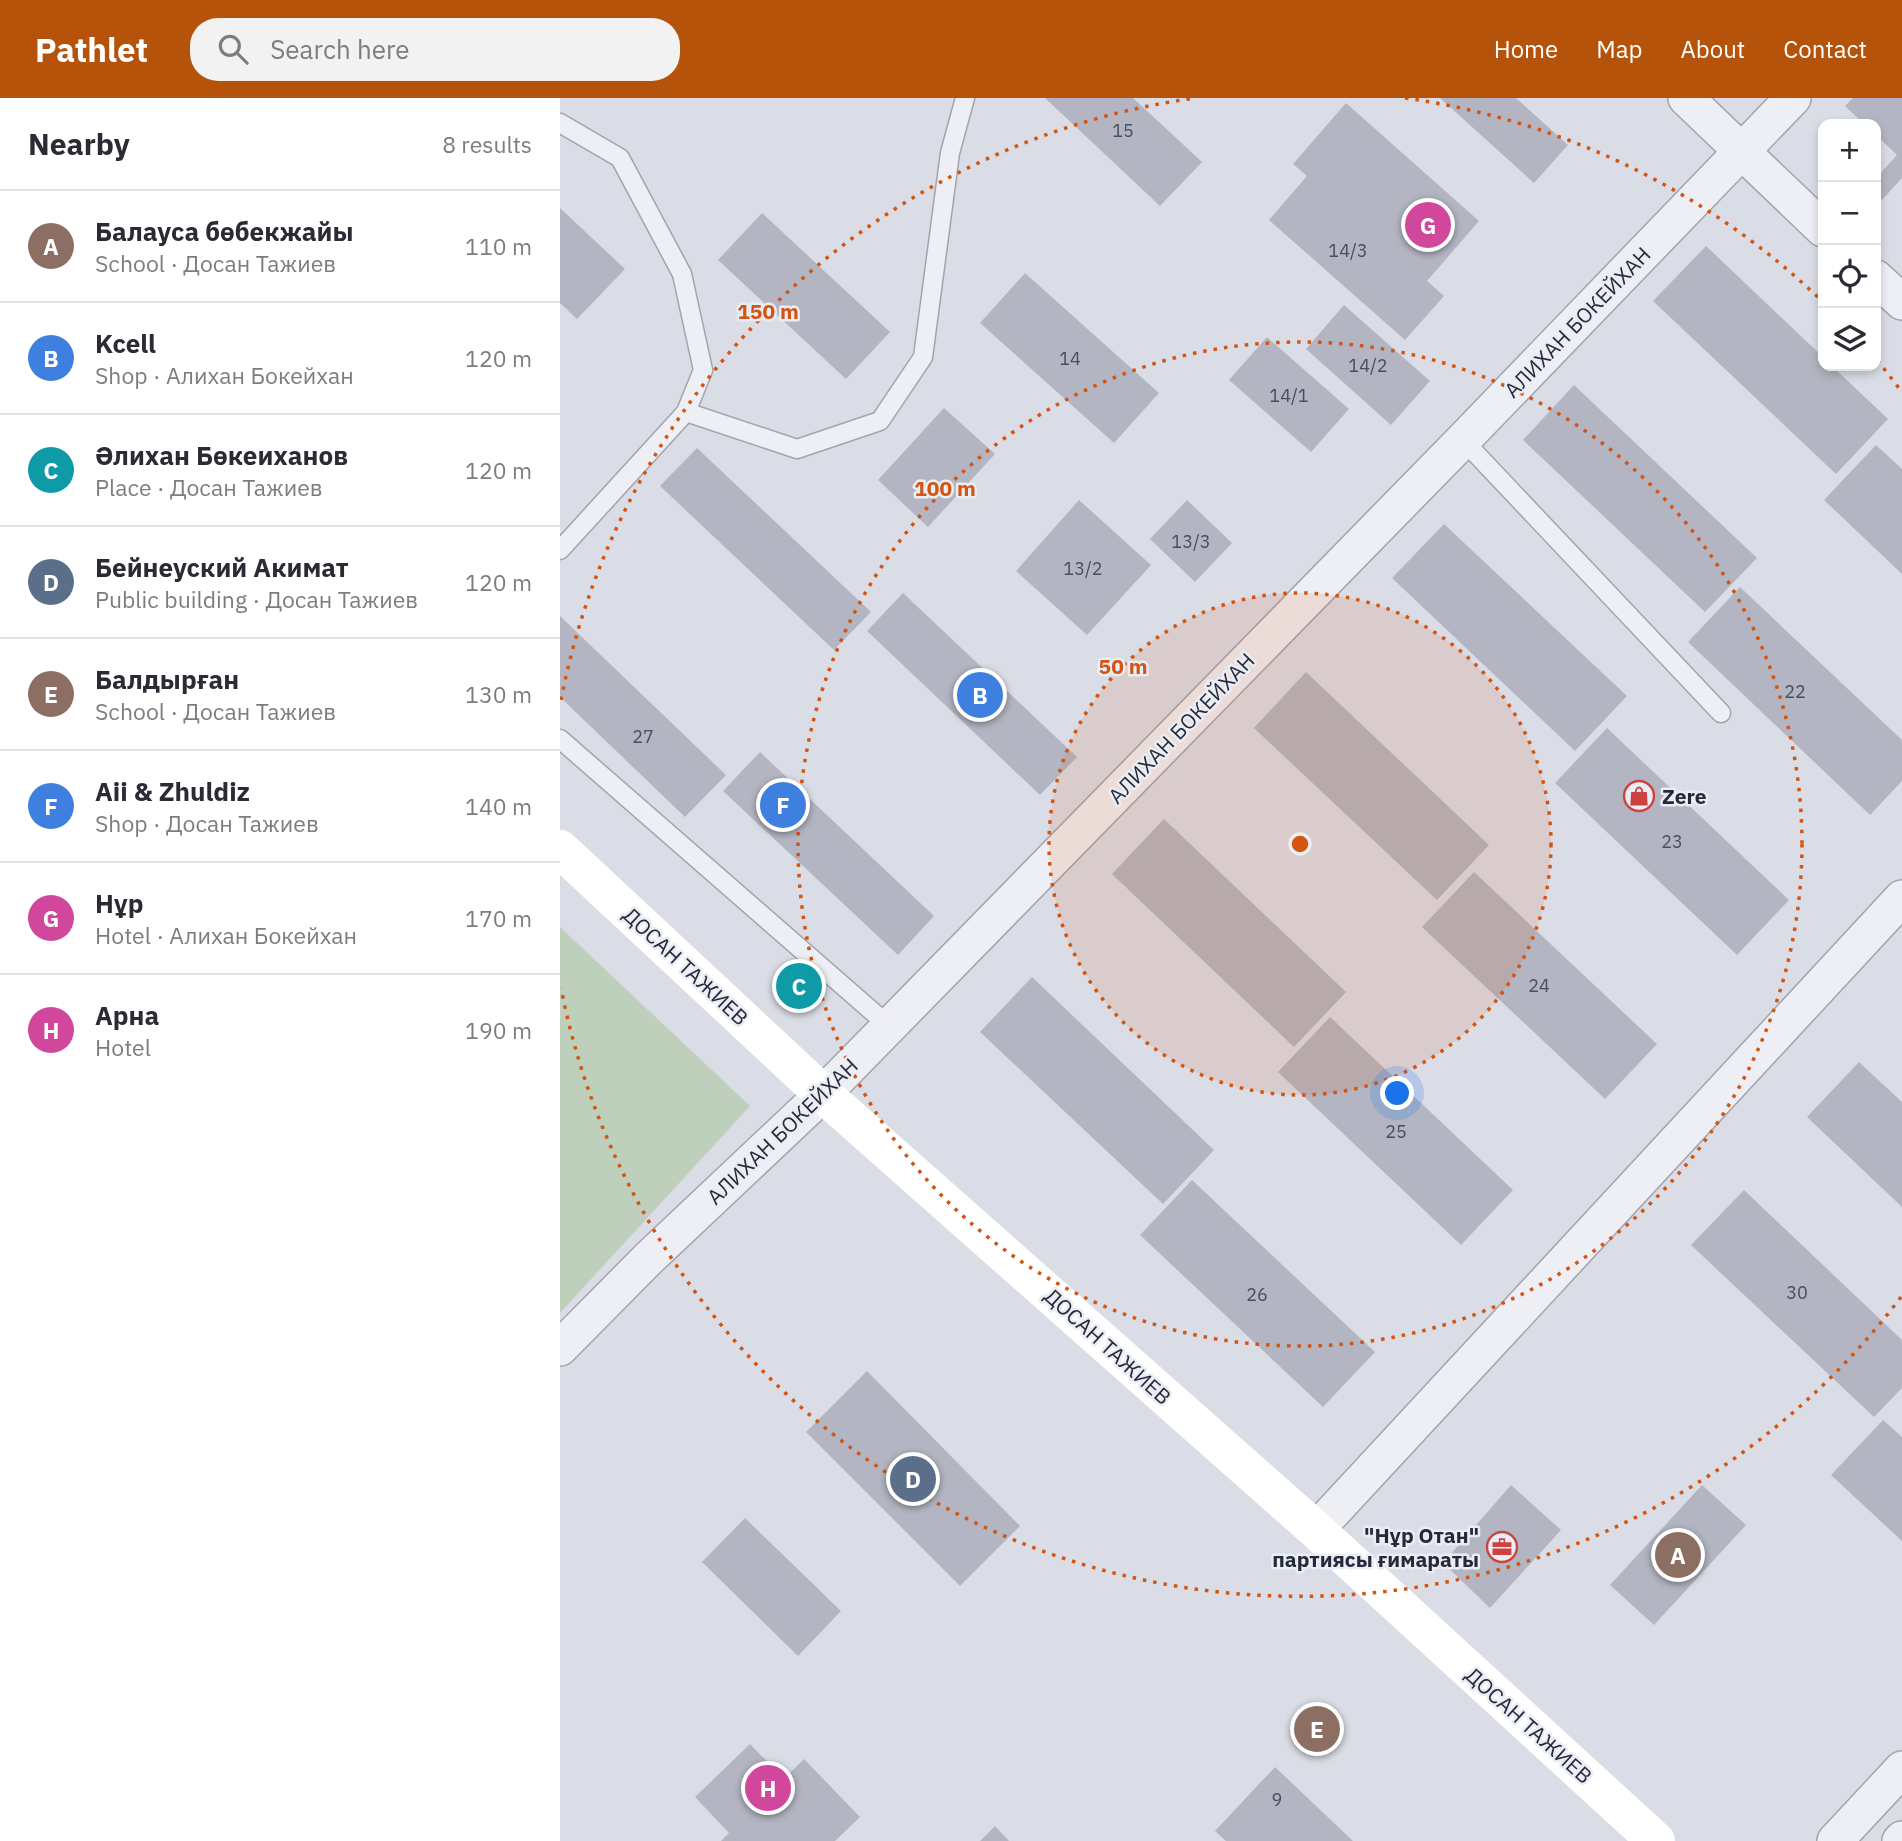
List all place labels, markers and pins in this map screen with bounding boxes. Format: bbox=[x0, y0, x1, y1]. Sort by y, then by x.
pin: G bbox=[1405, 199, 1451, 251]
pin: B bbox=[957, 669, 1003, 721]
pin: F bbox=[760, 779, 806, 831]
shop icon: Zere bbox=[1622, 779, 1656, 813]
place label: Zere bbox=[1662, 782, 1707, 810]
centre of rings bbox=[1288, 832, 1312, 856]
pin: C bbox=[776, 960, 822, 1012]
pin: D bbox=[890, 1453, 936, 1505]
place label: "Нұр Отан" партиясы ғимараты bbox=[1272, 1521, 1479, 1573]
pin: A bbox=[1655, 1529, 1701, 1581]
office icon: "Нұр Отан" партиясы ғимараты bbox=[1485, 1530, 1519, 1564]
pin: E bbox=[1294, 1703, 1340, 1755]
pin: H bbox=[745, 1762, 791, 1814]

